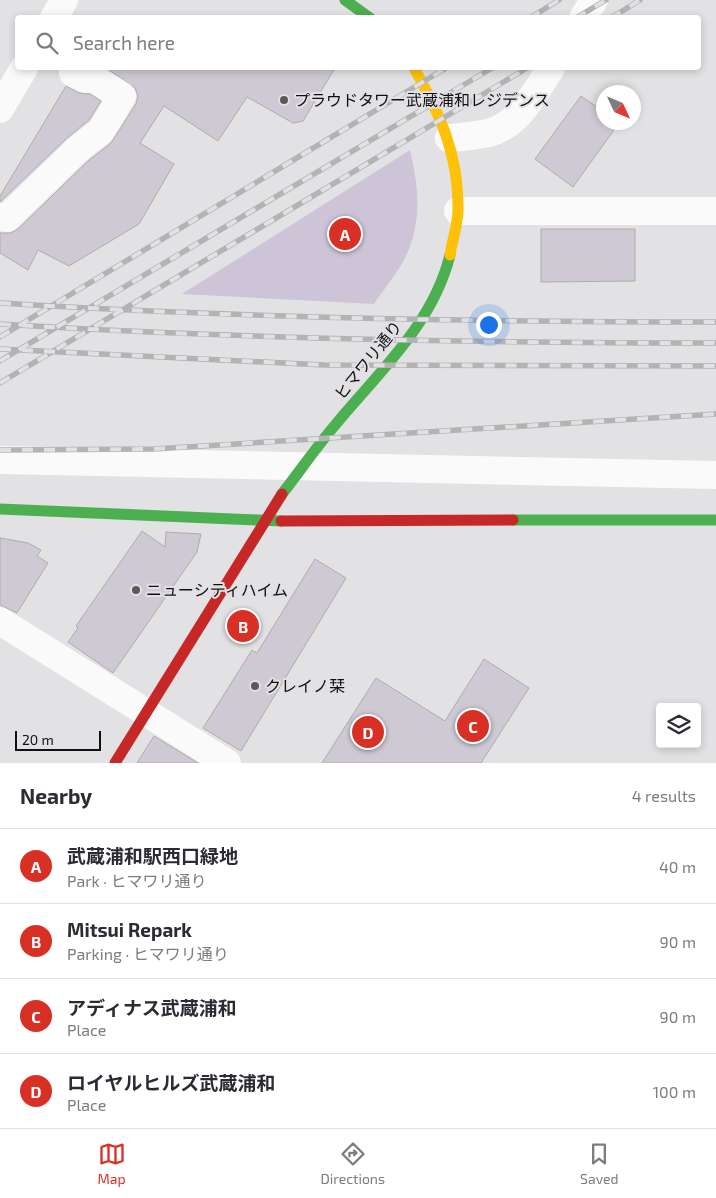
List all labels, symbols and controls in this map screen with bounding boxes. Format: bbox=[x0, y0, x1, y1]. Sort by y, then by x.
search box bbox=[15, 15, 701, 70]
icon: search bbox=[33, 29, 61, 57]
text: Search here bbox=[73, 31, 175, 54]
north arrow bbox=[596, 85, 641, 130]
place label: プラウドタワー武蔵浦和レジデンス bbox=[294, 90, 550, 109]
marker: プラウドタワー武蔵浦和レジデンス bbox=[278, 94, 290, 106]
pin: A bbox=[329, 215, 361, 253]
your location bbox=[476, 312, 502, 338]
street label: ヒマワリ通り bbox=[330, 316, 405, 403]
place label: ニューシティハイム bbox=[146, 580, 288, 599]
marker: ニューシティハイム bbox=[130, 584, 142, 596]
pin: B bbox=[227, 607, 259, 645]
place label: クレイノ栞 bbox=[265, 676, 345, 695]
marker: クレイノ栞 bbox=[249, 680, 261, 692]
map controls bbox=[656, 703, 701, 748]
button: layers bbox=[656, 703, 701, 748]
pin: C bbox=[457, 707, 489, 745]
pin: D bbox=[352, 713, 384, 751]
scale bar bbox=[15, 728, 101, 751]
text: 20 m bbox=[22, 731, 54, 748]
text: Nearby bbox=[20, 783, 92, 808]
text: 4 results bbox=[632, 786, 696, 805]
text: 武蔵浦和駅西口緑地 bbox=[67, 844, 238, 867]
text: A bbox=[31, 857, 41, 876]
text: 40 m bbox=[659, 857, 696, 876]
text: Park · ヒマワリ通り bbox=[67, 871, 206, 890]
text: Mitsui Repark bbox=[67, 918, 192, 941]
text: B bbox=[31, 932, 41, 951]
text: 90 m bbox=[660, 932, 696, 951]
text: Parking · ヒマワリ通り bbox=[67, 944, 229, 963]
text: アディナス武蔵浦和 bbox=[67, 996, 237, 1019]
text: C bbox=[31, 1007, 41, 1026]
text: 90 m bbox=[660, 1007, 696, 1026]
text: Place bbox=[67, 1020, 106, 1039]
text: ロイヤルヒルズ武蔵浦和 bbox=[67, 1071, 275, 1094]
text: D bbox=[31, 1082, 41, 1101]
text: 100 m bbox=[653, 1082, 696, 1101]
text: Place bbox=[67, 1095, 106, 1114]
tab: Map bbox=[97, 1140, 126, 1187]
tab: Directions bbox=[321, 1140, 385, 1187]
tab: Saved bbox=[580, 1140, 619, 1187]

